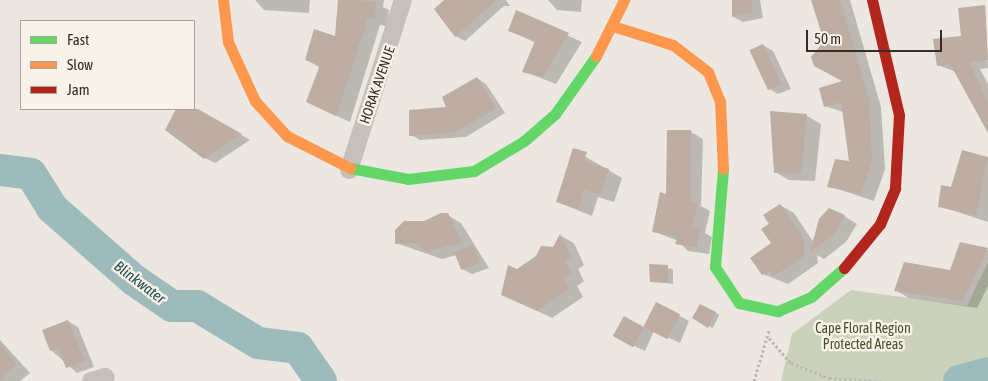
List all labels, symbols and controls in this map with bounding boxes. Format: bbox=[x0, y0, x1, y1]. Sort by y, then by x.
legend bbox=[20, 20, 195, 110]
scale bar bbox=[808, 20, 944, 52]
text: 50 m bbox=[814, 30, 841, 47]
text: Fast bbox=[67, 31, 89, 48]
street label: HORAK AVENUE bbox=[356, 44, 398, 126]
text: Slow bbox=[67, 56, 93, 73]
text: Jam bbox=[67, 81, 90, 98]
water label: Blinkwater bbox=[111, 257, 169, 307]
park label: Cape Floral Region Protected Areas bbox=[815, 320, 911, 352]

